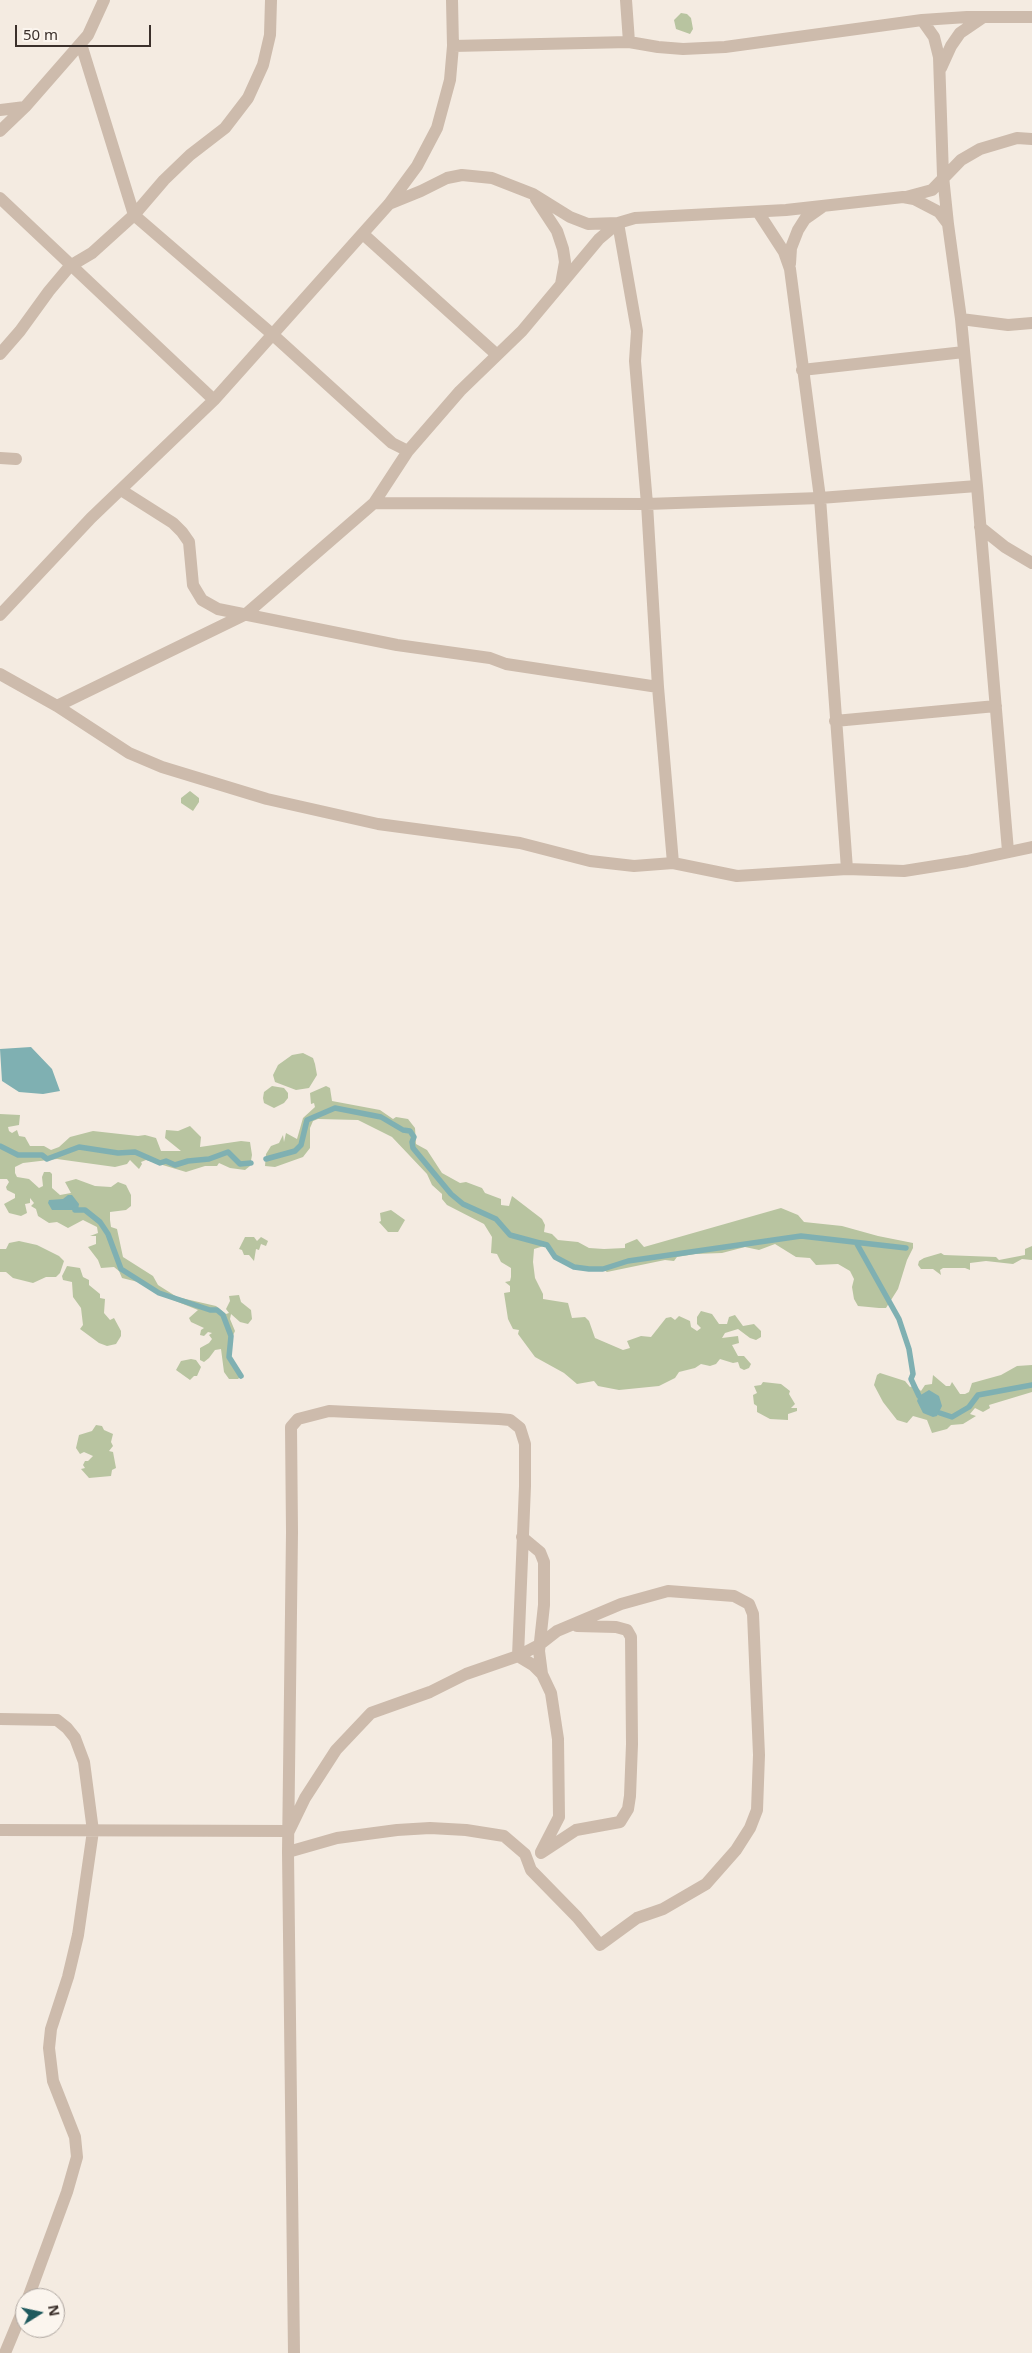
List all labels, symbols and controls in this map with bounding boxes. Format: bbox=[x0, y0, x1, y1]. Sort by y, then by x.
scale bar bbox=[18, 15, 154, 47]
text: 50 m bbox=[23, 24, 58, 44]
north arrow bbox=[15, 2288, 65, 2338]
text: N bbox=[44, 2303, 65, 2318]

